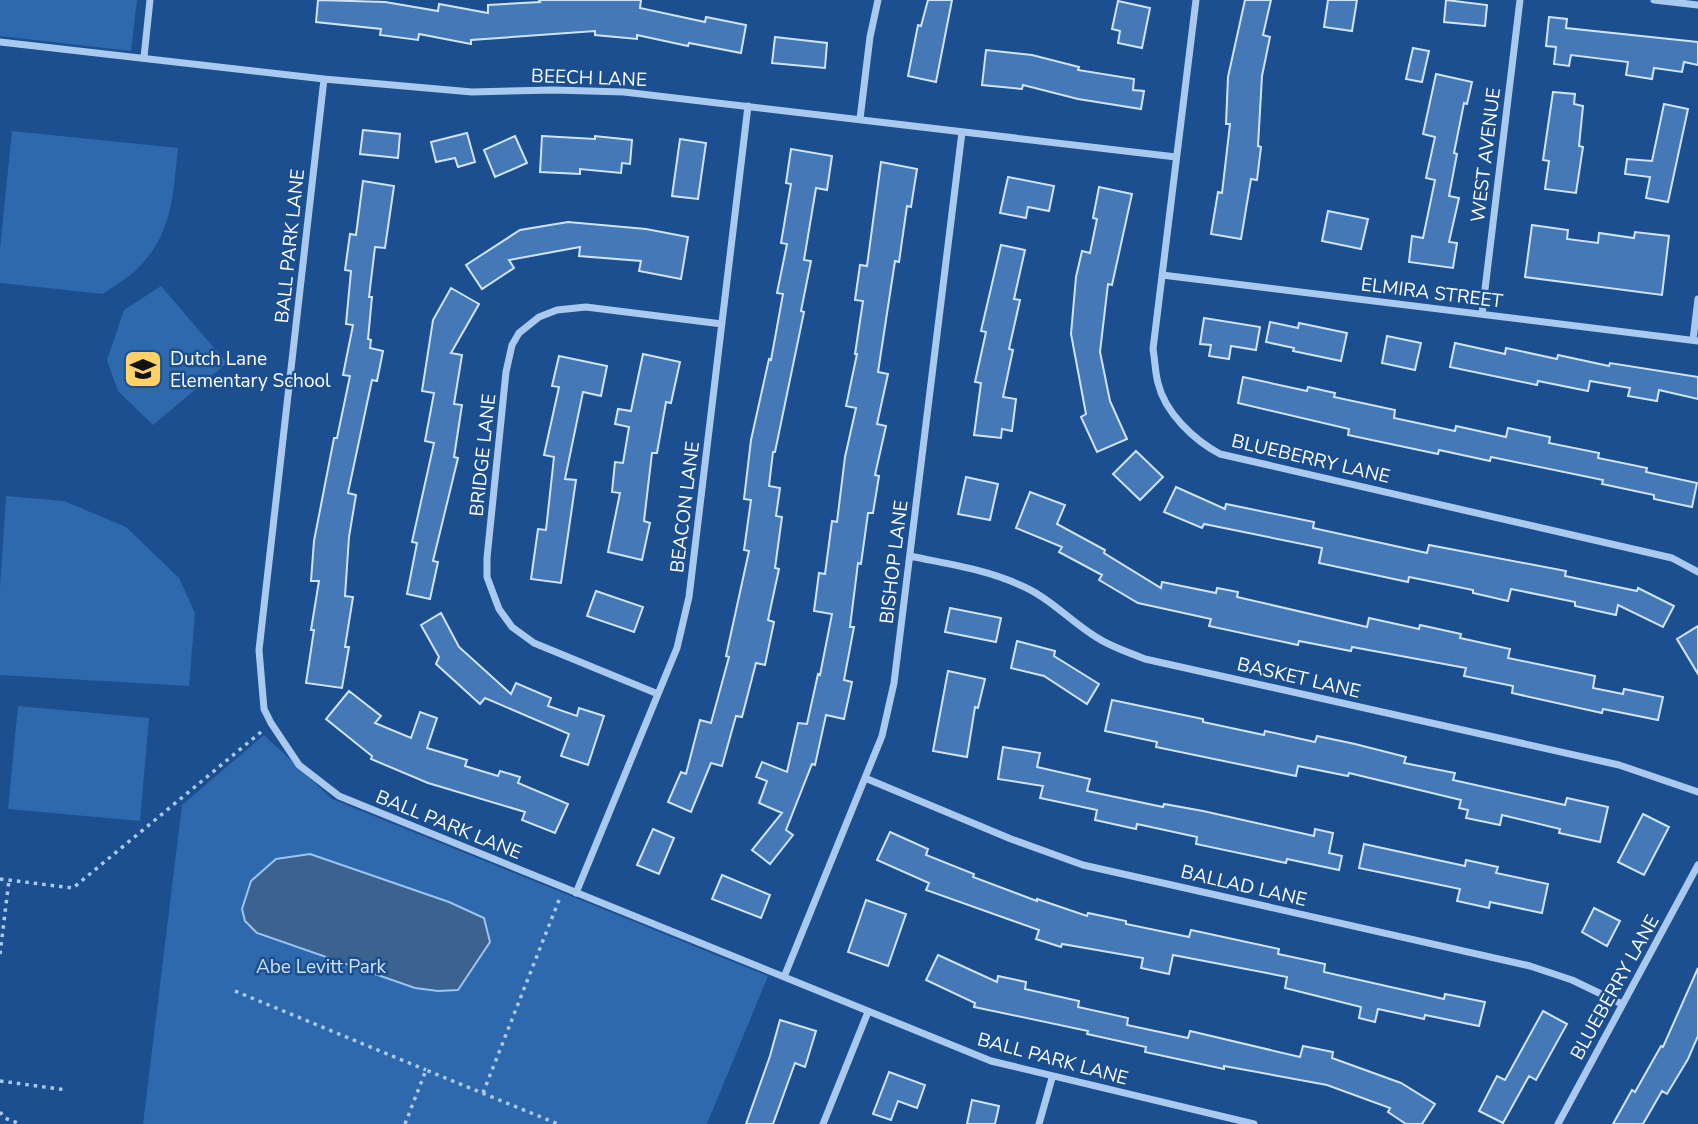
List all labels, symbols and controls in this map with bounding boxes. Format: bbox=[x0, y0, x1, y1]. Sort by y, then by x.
street label: BEECH LANE bbox=[531, 63, 647, 93]
street label: WEST AVENUE bbox=[1465, 86, 1507, 224]
street label: BALL PARK LANE bbox=[269, 168, 311, 325]
street label: ELMIRA STREET bbox=[1360, 271, 1505, 315]
place label: Dutch Lane Elementary School bbox=[170, 346, 331, 394]
school or university icon: Dutch Lane Elementary School bbox=[122, 348, 164, 390]
street label: BRIDGE LANE bbox=[464, 392, 502, 518]
street label: BLUEBERRY LANE bbox=[1229, 428, 1393, 490]
street label: BEACON LANE bbox=[664, 440, 706, 574]
street label: BISHOP LANE bbox=[874, 499, 914, 625]
street label: BASKET LANE bbox=[1234, 651, 1363, 705]
street label: BALL PARK LANE bbox=[372, 784, 525, 866]
street label: BALLAD LANE bbox=[1178, 859, 1309, 913]
street label: BLUEBERRY LANE bbox=[1564, 910, 1665, 1065]
park label: Abe Levitt Park bbox=[256, 954, 387, 980]
street label: BALL PARK LANE bbox=[975, 1026, 1131, 1092]

